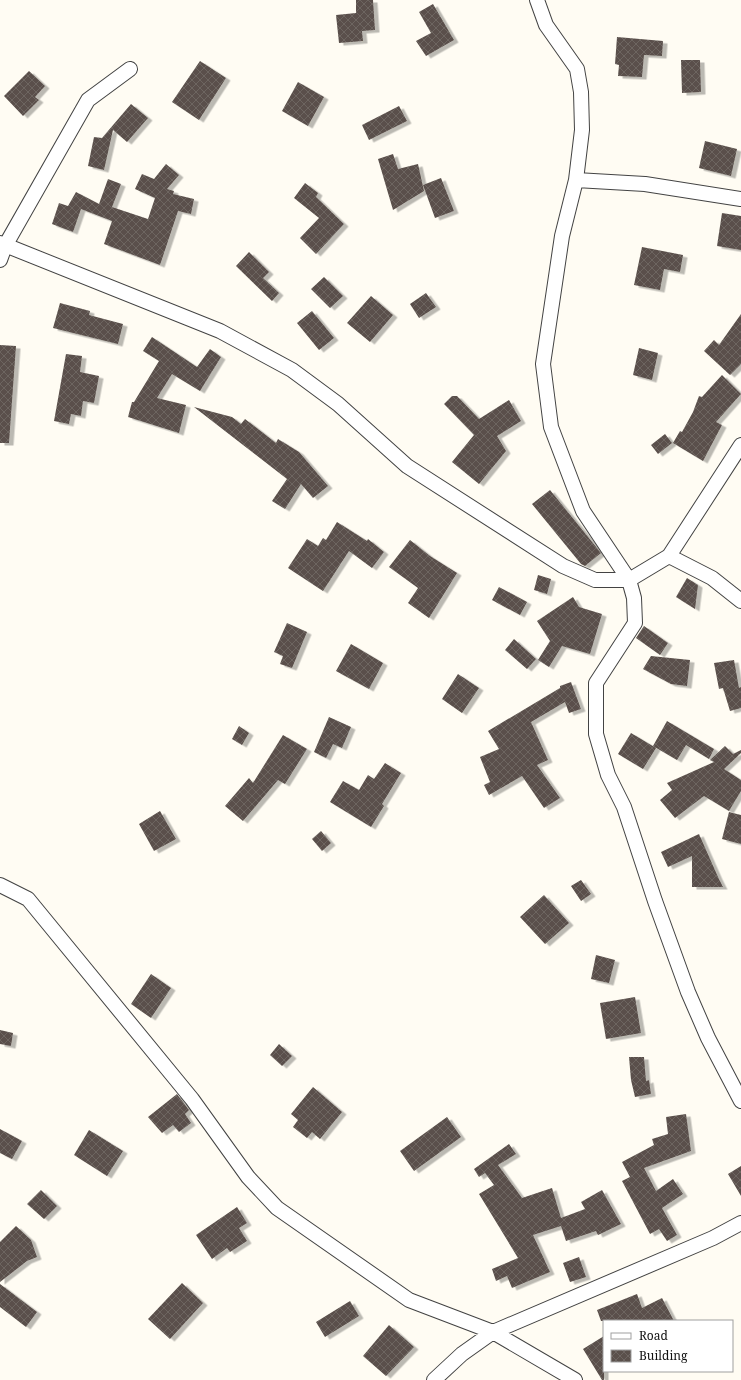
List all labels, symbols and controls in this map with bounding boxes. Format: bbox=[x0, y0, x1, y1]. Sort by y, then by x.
legend bbox=[603, 1320, 733, 1372]
text: Road bbox=[639, 1327, 669, 1344]
text: Building bbox=[639, 1347, 688, 1364]

